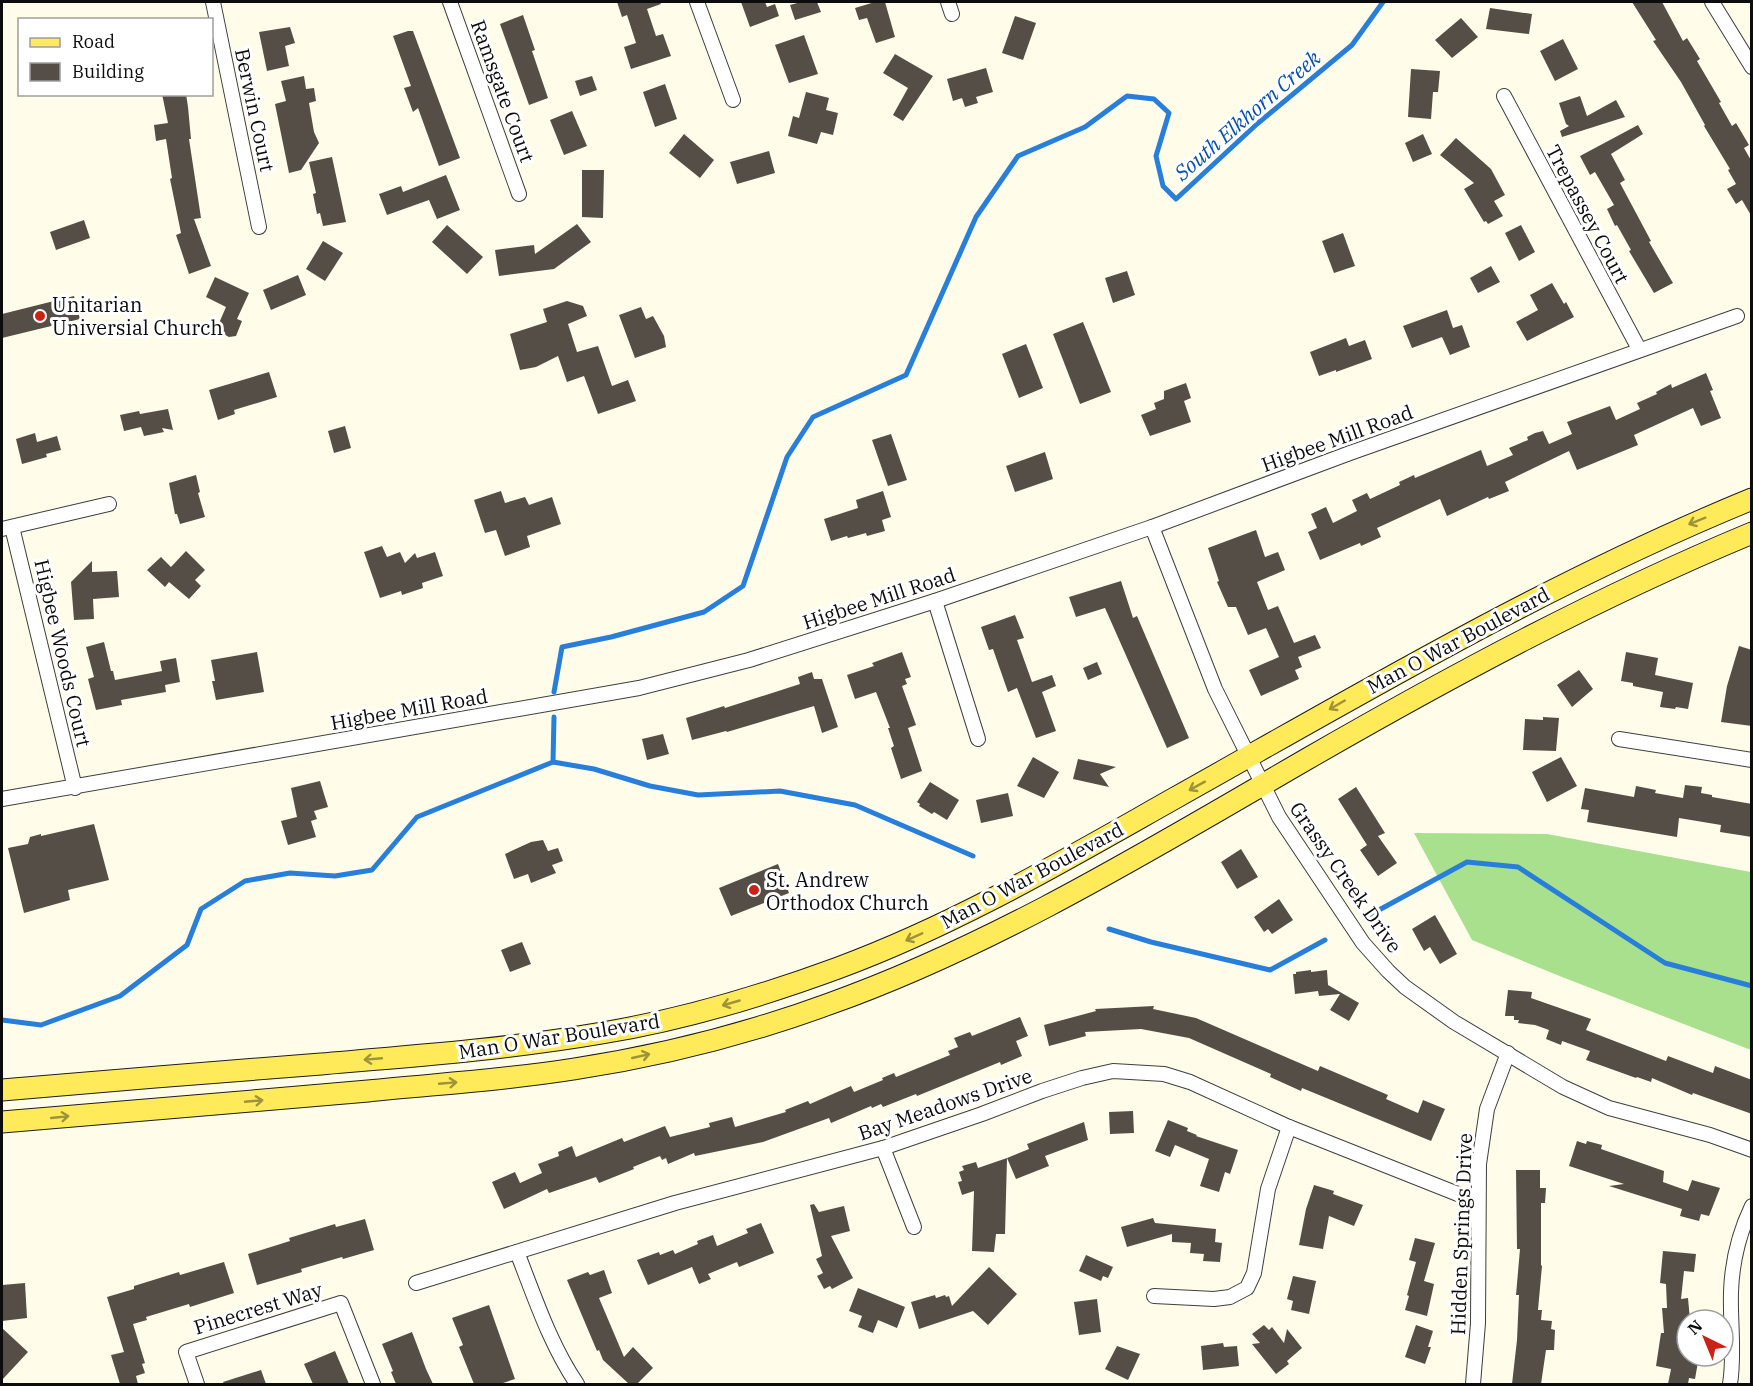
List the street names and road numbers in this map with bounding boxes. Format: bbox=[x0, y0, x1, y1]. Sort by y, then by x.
street label: Ramsgate Court bbox=[465, 16, 541, 166]
street label: Berwin Court bbox=[229, 46, 281, 174]
street label: Trepassey Court bbox=[1540, 140, 1636, 288]
street label: Higbee Mill Road bbox=[1258, 398, 1416, 478]
street label: Higbee Woods Court bbox=[28, 557, 98, 749]
street label: Higbee Mill Road bbox=[799, 561, 959, 635]
street label: Man O War Boulevard bbox=[1362, 580, 1554, 700]
street label: Higbee Mill Road bbox=[328, 682, 490, 736]
street label: Grassy Creek Drive bbox=[1284, 796, 1408, 958]
street label: Man O War Boulevard bbox=[936, 815, 1128, 935]
street label: Man O War Boulevard bbox=[456, 1007, 662, 1065]
street label: Bay Meadows Drive bbox=[854, 1062, 1036, 1146]
street label: Hidden Springs Drive bbox=[1444, 1133, 1478, 1335]
street label: Pinecrest Way bbox=[190, 1276, 326, 1340]

